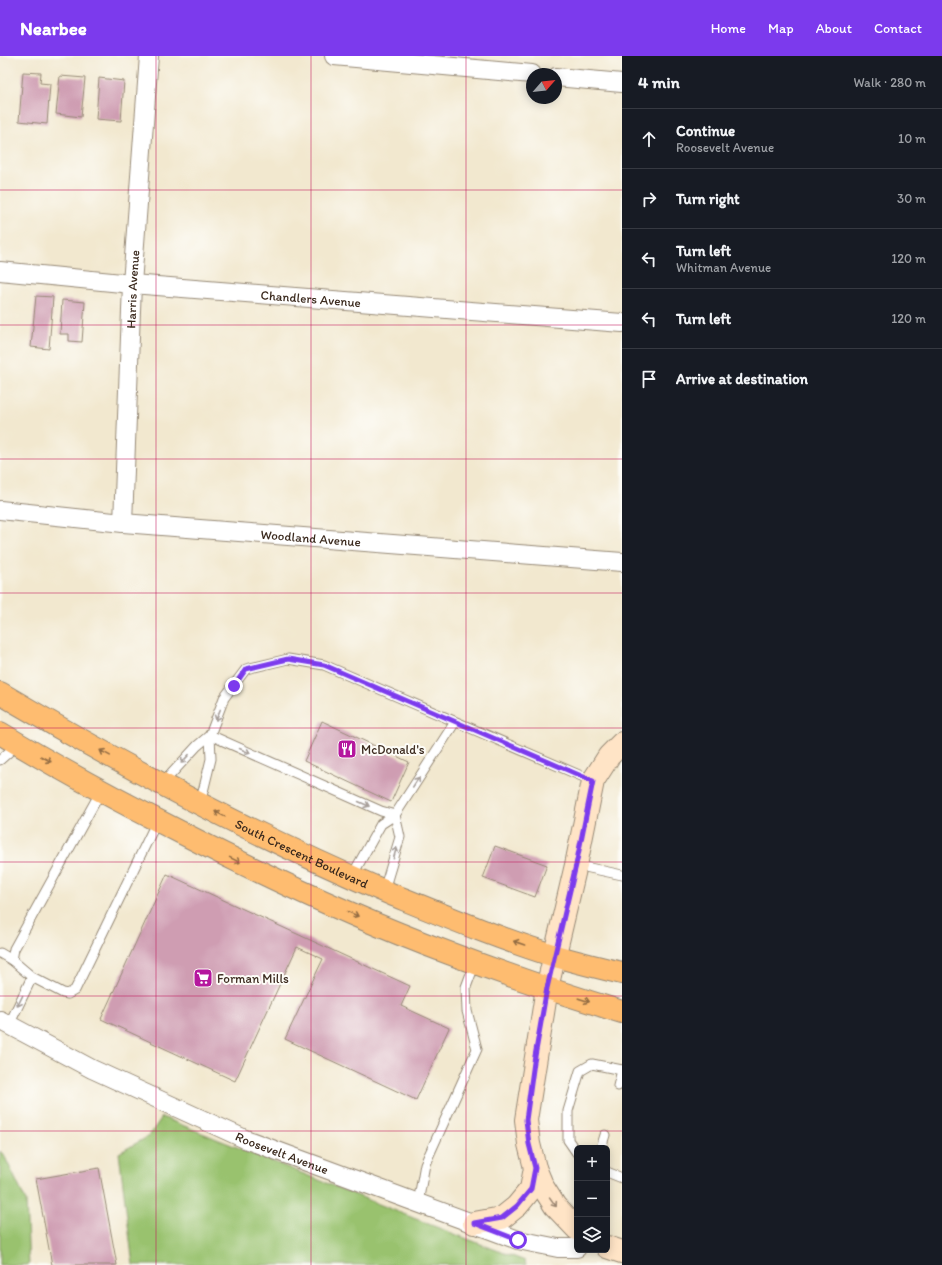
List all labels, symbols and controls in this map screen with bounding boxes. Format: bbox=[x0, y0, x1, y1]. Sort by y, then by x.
text: Nearbee bbox=[20, 17, 87, 40]
text: Home bbox=[711, 20, 746, 37]
text: Map bbox=[768, 20, 794, 37]
text: About bbox=[816, 20, 852, 37]
text: Contact bbox=[874, 20, 922, 37]
north arrow bbox=[526, 68, 562, 104]
text: 4 min bbox=[638, 72, 680, 92]
text: Walk · 280 m bbox=[853, 75, 926, 90]
text: Continue bbox=[676, 122, 735, 140]
icon: ahead bbox=[638, 128, 660, 150]
text: 10 m bbox=[898, 131, 926, 146]
text: Roosevelt Avenue bbox=[676, 140, 774, 155]
icon: right bbox=[638, 188, 660, 210]
text: Turn right bbox=[676, 190, 740, 208]
text: 30 m bbox=[897, 191, 926, 206]
text: Turn left bbox=[676, 242, 731, 260]
icon: left bbox=[638, 248, 660, 270]
street label: Harris Avenue bbox=[123, 249, 142, 329]
text: 120 m bbox=[891, 251, 926, 266]
text: Whitman Avenue bbox=[676, 260, 771, 275]
street label: Chandlers Avenue bbox=[260, 287, 361, 310]
icon: left bbox=[638, 308, 660, 330]
text: Turn left bbox=[676, 310, 731, 328]
text: 120 m bbox=[891, 311, 926, 326]
icon: arrive bbox=[638, 368, 660, 390]
text: Arrive at destination bbox=[676, 370, 808, 388]
street label: Woodland Avenue bbox=[260, 526, 361, 549]
route end bbox=[225, 677, 243, 695]
one-way arrow bbox=[213, 708, 221, 720]
restaurant icon: McDonald's bbox=[336, 738, 358, 760]
place label: McDonald's bbox=[361, 742, 425, 757]
one-way arrow bbox=[239, 748, 251, 755]
one-way arrow bbox=[99, 749, 111, 757]
one-way arrow bbox=[180, 754, 190, 764]
one-way arrow bbox=[40, 756, 52, 764]
one-way arrow bbox=[413, 776, 421, 788]
one-way arrow bbox=[358, 800, 370, 808]
one-way arrow bbox=[214, 809, 226, 817]
street label: South Crescent Boulevard bbox=[233, 816, 371, 891]
one-way arrow bbox=[392, 847, 399, 860]
one-way arrow bbox=[228, 857, 240, 864]
one-way arrow bbox=[346, 911, 358, 918]
one-way arrow bbox=[512, 939, 525, 946]
supermarket icon: Forman Mills bbox=[192, 967, 214, 989]
place label: Forman Mills bbox=[217, 971, 289, 986]
one-way arrow bbox=[16, 995, 23, 1007]
one-way arrow bbox=[577, 997, 590, 1004]
street label: Roosevelt Avenue bbox=[233, 1128, 331, 1177]
map controls bbox=[574, 1145, 610, 1253]
button: + bbox=[574, 1145, 610, 1181]
button: − bbox=[574, 1181, 610, 1217]
one-way arrow bbox=[549, 1196, 557, 1207]
button: layers bbox=[574, 1217, 610, 1253]
route start bbox=[509, 1231, 527, 1249]

